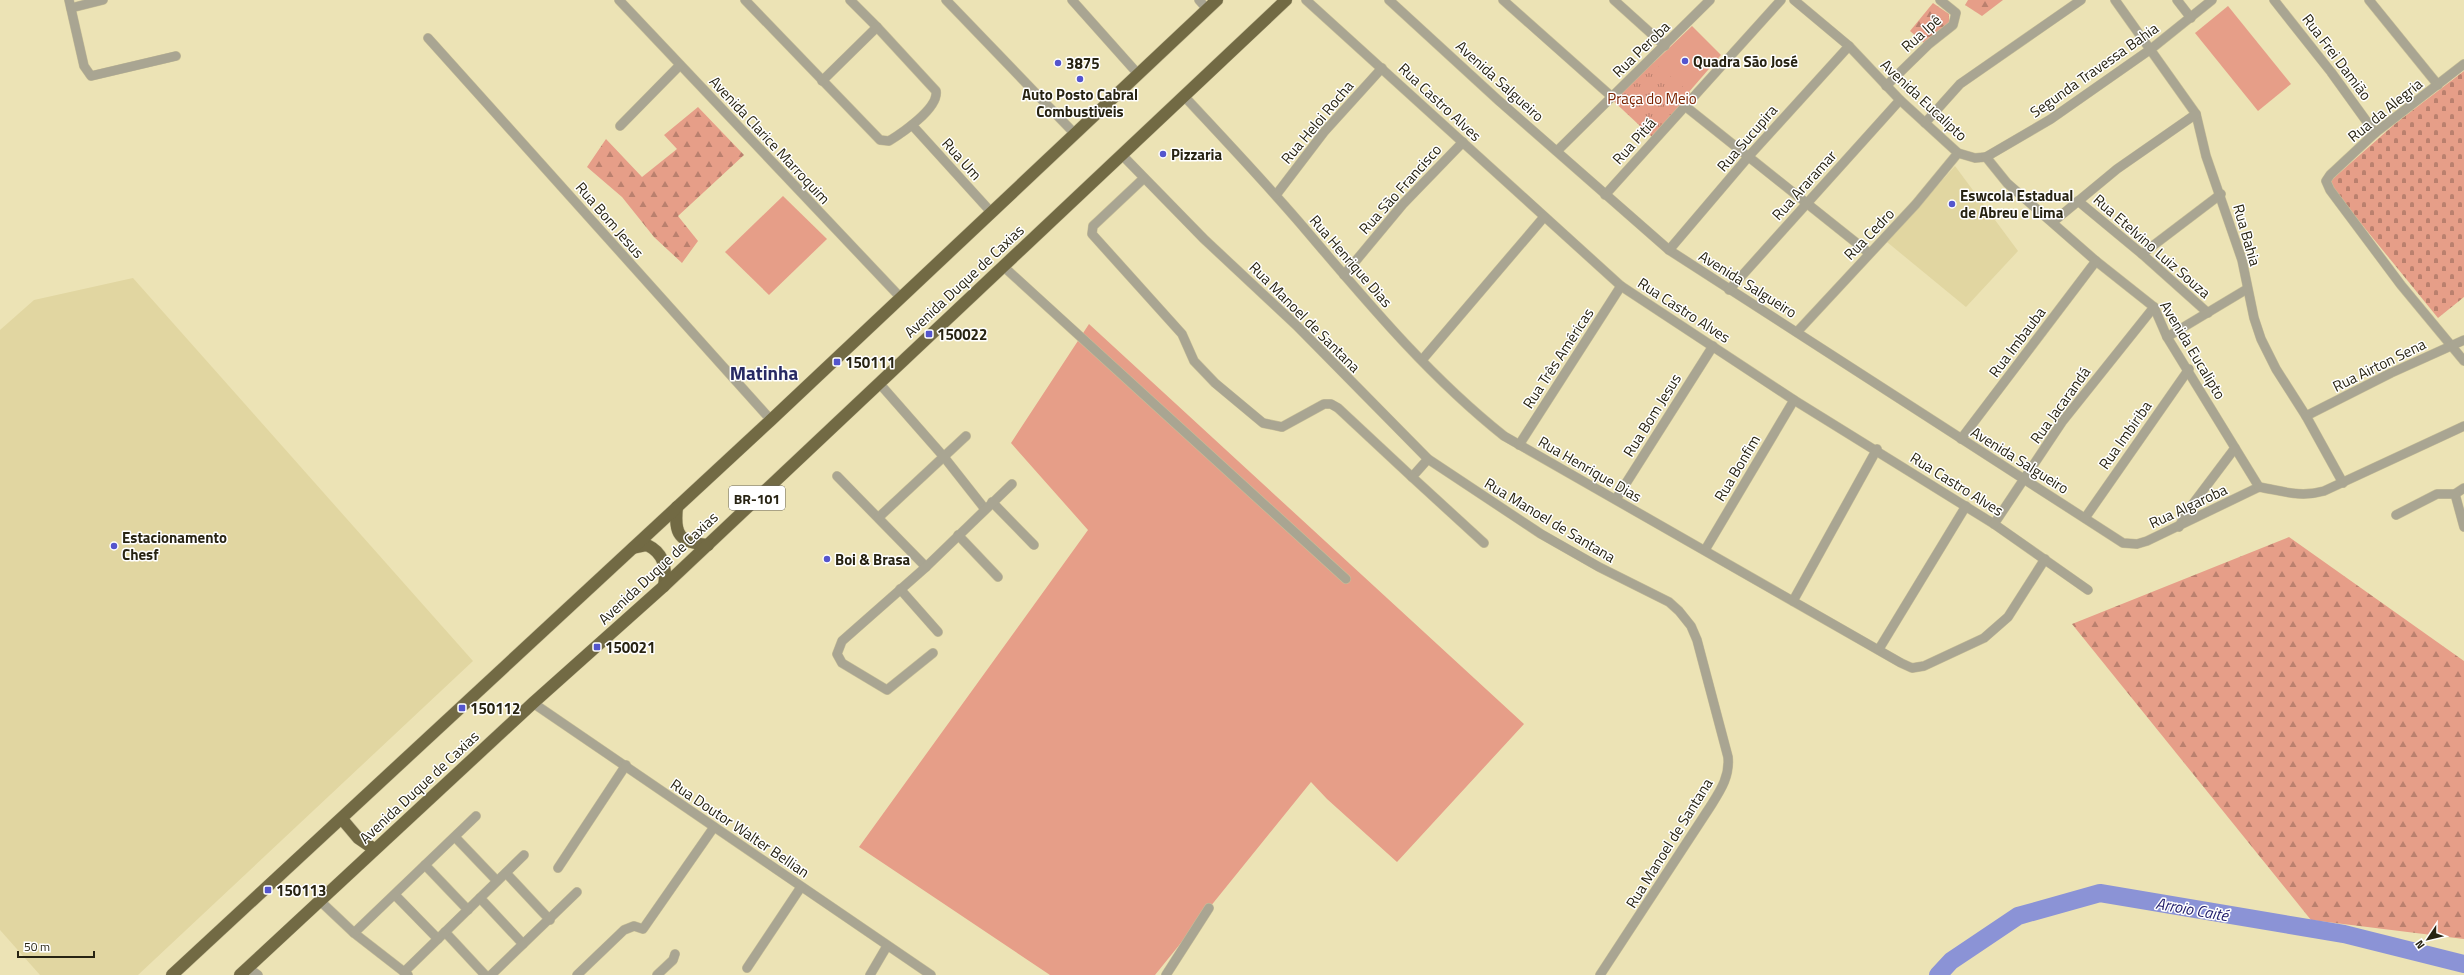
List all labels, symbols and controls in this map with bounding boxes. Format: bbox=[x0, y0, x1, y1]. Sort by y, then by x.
street label: Rua Ipê bbox=[1896, 9, 1946, 57]
street label: Rua Frei Damião bbox=[2297, 9, 2377, 105]
street label: Rua Peroba bbox=[1607, 15, 1675, 83]
street label: Segunda Travessa Bahia bbox=[2025, 17, 2163, 123]
street label: Avenida Salgueiro bbox=[1451, 35, 1549, 127]
place label: Quadra São José bbox=[1693, 50, 1798, 73]
place label: 3875 bbox=[1066, 52, 1100, 75]
street label: Avenida Eucalipto bbox=[1875, 54, 1973, 146]
marker: Quadra São José bbox=[1680, 56, 1690, 66]
street label: Rua Castro Alves bbox=[1393, 57, 1487, 147]
marker: 3875 bbox=[1053, 58, 1063, 68]
street label: Avenida Clarice Marroquim bbox=[704, 71, 836, 209]
street label: Rua da Alegria bbox=[2343, 72, 2428, 147]
marker: Auto Posto Cabral Combustiveis bbox=[1075, 74, 1085, 84]
street label: Rua Heloi Rocha bbox=[1275, 75, 1359, 169]
place label: Auto Posto Cabral Combustiveis bbox=[1022, 83, 1138, 123]
park label: Praça do Meio bbox=[1607, 87, 1697, 110]
street label: Rua Sucupira bbox=[1711, 99, 1783, 177]
street label: Rua Pitiá bbox=[1607, 112, 1662, 170]
street label: Rua Um bbox=[937, 133, 987, 185]
street label: Rua São Francisco bbox=[1353, 139, 1447, 239]
place label: Pizzaria bbox=[1171, 143, 1222, 166]
street label: Rua Araramar bbox=[1766, 145, 1842, 225]
marker: Pizzaria bbox=[1158, 149, 1168, 159]
street label: Rua Bom Jesus bbox=[570, 177, 650, 263]
place label: Eswcola Estadual de Abreu e Lima bbox=[1960, 184, 2073, 224]
street label: Rua Etelvino Luiz Souza bbox=[2088, 188, 2216, 304]
marker: Eswcola Estadual de Abreu e Lima bbox=[1947, 199, 1957, 209]
street label: Rua Bahia bbox=[2227, 201, 2267, 269]
street label: Rua Cedro bbox=[1838, 203, 1900, 265]
street label: Rua Henrique Dias bbox=[1304, 210, 1398, 312]
street label: Avenida Duque de Caxias bbox=[899, 219, 1029, 343]
street label: Avenida Salgueiro bbox=[1694, 245, 1802, 323]
street label: Rua Manoel de Santana bbox=[1244, 256, 1366, 378]
street label: Rua Castro Alves bbox=[1633, 271, 1735, 349]
street label: Avenida Eucalipto bbox=[2154, 296, 2232, 404]
street label: Rua Imbauba bbox=[1983, 302, 2051, 382]
street label: Rua Três Américas bbox=[1517, 303, 1599, 413]
place label: 150022 bbox=[937, 323, 987, 346]
marker: 150022 bbox=[924, 329, 934, 339]
street label: Rua Airton Sena bbox=[2328, 332, 2430, 398]
place label: 150111 bbox=[845, 351, 895, 374]
marker: 150111 bbox=[832, 357, 842, 367]
district label: Matinha bbox=[730, 358, 799, 387]
street label: Rua Jacarandá bbox=[2024, 361, 2096, 448]
street label: Rua Bom Jesus bbox=[1617, 369, 1687, 461]
street label: Rua Imbiriba bbox=[2093, 396, 2157, 474]
street label: Avenida Salgueiro bbox=[1966, 421, 2074, 499]
street label: Rua Henrique Dias bbox=[1534, 430, 1646, 508]
street label: Rua Bonfim bbox=[1708, 430, 1766, 506]
street label: Rua Castro Alves bbox=[1906, 446, 2008, 522]
street label: Rua Manoel de Santana bbox=[1480, 472, 1620, 569]
street label: Rua Algaroba bbox=[2145, 478, 2231, 534]
road number: BR-101 bbox=[729, 486, 785, 510]
street label: Avenida Duque de Caxias bbox=[593, 506, 723, 630]
place label: Estacionamento Chesf bbox=[122, 526, 227, 566]
marker: Estacionamento Chesf bbox=[109, 541, 119, 551]
place label: Boi & Brasa bbox=[835, 548, 911, 571]
marker: Boi & Brasa bbox=[822, 554, 832, 564]
place label: 150021 bbox=[605, 636, 655, 659]
marker: 150021 bbox=[592, 642, 602, 652]
place label: 150112 bbox=[470, 697, 520, 720]
marker: 150112 bbox=[457, 703, 467, 713]
street label: Avenida Duque de Caxias bbox=[354, 725, 484, 849]
street label: Rua Doutor Walter Bellian bbox=[666, 773, 814, 883]
street label: Rua Manoel de Santana bbox=[1620, 773, 1719, 912]
place label: 150113 bbox=[276, 879, 326, 902]
marker: 150113 bbox=[263, 885, 273, 895]
water label: Arroio Caité bbox=[2154, 891, 2232, 927]
north arrow bbox=[2408, 919, 2448, 959]
scale bar bbox=[18, 933, 94, 959]
text: 50 m bbox=[24, 937, 50, 956]
text: N bbox=[2411, 937, 2429, 952]

